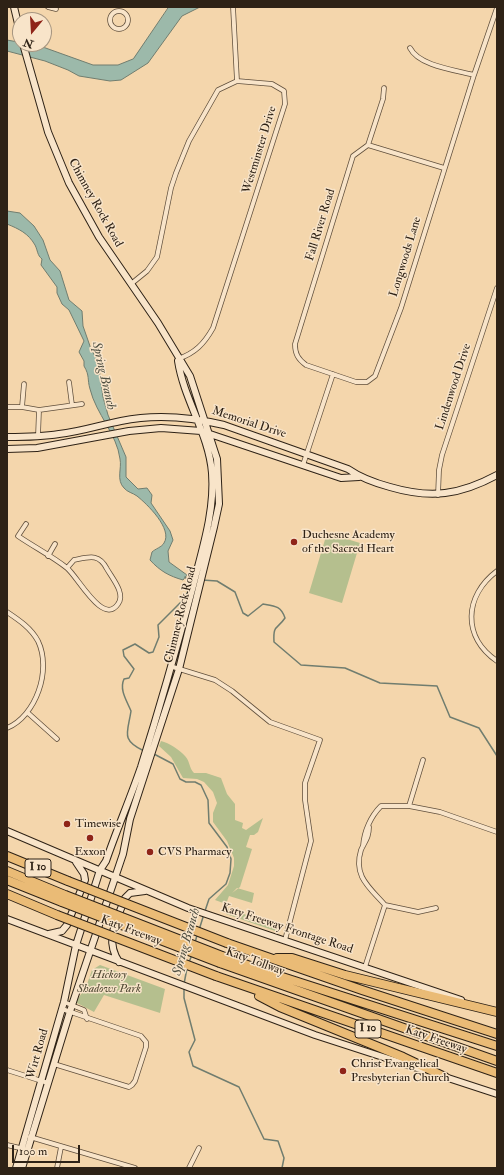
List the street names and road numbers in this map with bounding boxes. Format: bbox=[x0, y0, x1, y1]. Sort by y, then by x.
street label: Westminster Drive bbox=[240, 105, 280, 195]
street label: Chimney Rock Road bbox=[65, 156, 125, 250]
street label: Fall River Road bbox=[303, 187, 339, 263]
street label: Longwoods Lane bbox=[387, 215, 425, 299]
street label: Lindenwood Drive bbox=[433, 342, 475, 432]
street label: Memorial Drive bbox=[210, 404, 288, 442]
street label: Chimney Rock Road bbox=[162, 565, 200, 665]
road number: I 10 bbox=[25, 859, 51, 877]
street label: Katy Freeway Frontage Road bbox=[219, 901, 355, 957]
street label: Katy Freeway bbox=[98, 913, 164, 949]
street label: Katy Tollway bbox=[224, 945, 286, 979]
road number: I 10 bbox=[355, 1020, 381, 1038]
street label: Katy Freeway bbox=[403, 1023, 469, 1057]
street label: Wirt Road bbox=[24, 1027, 52, 1081]

